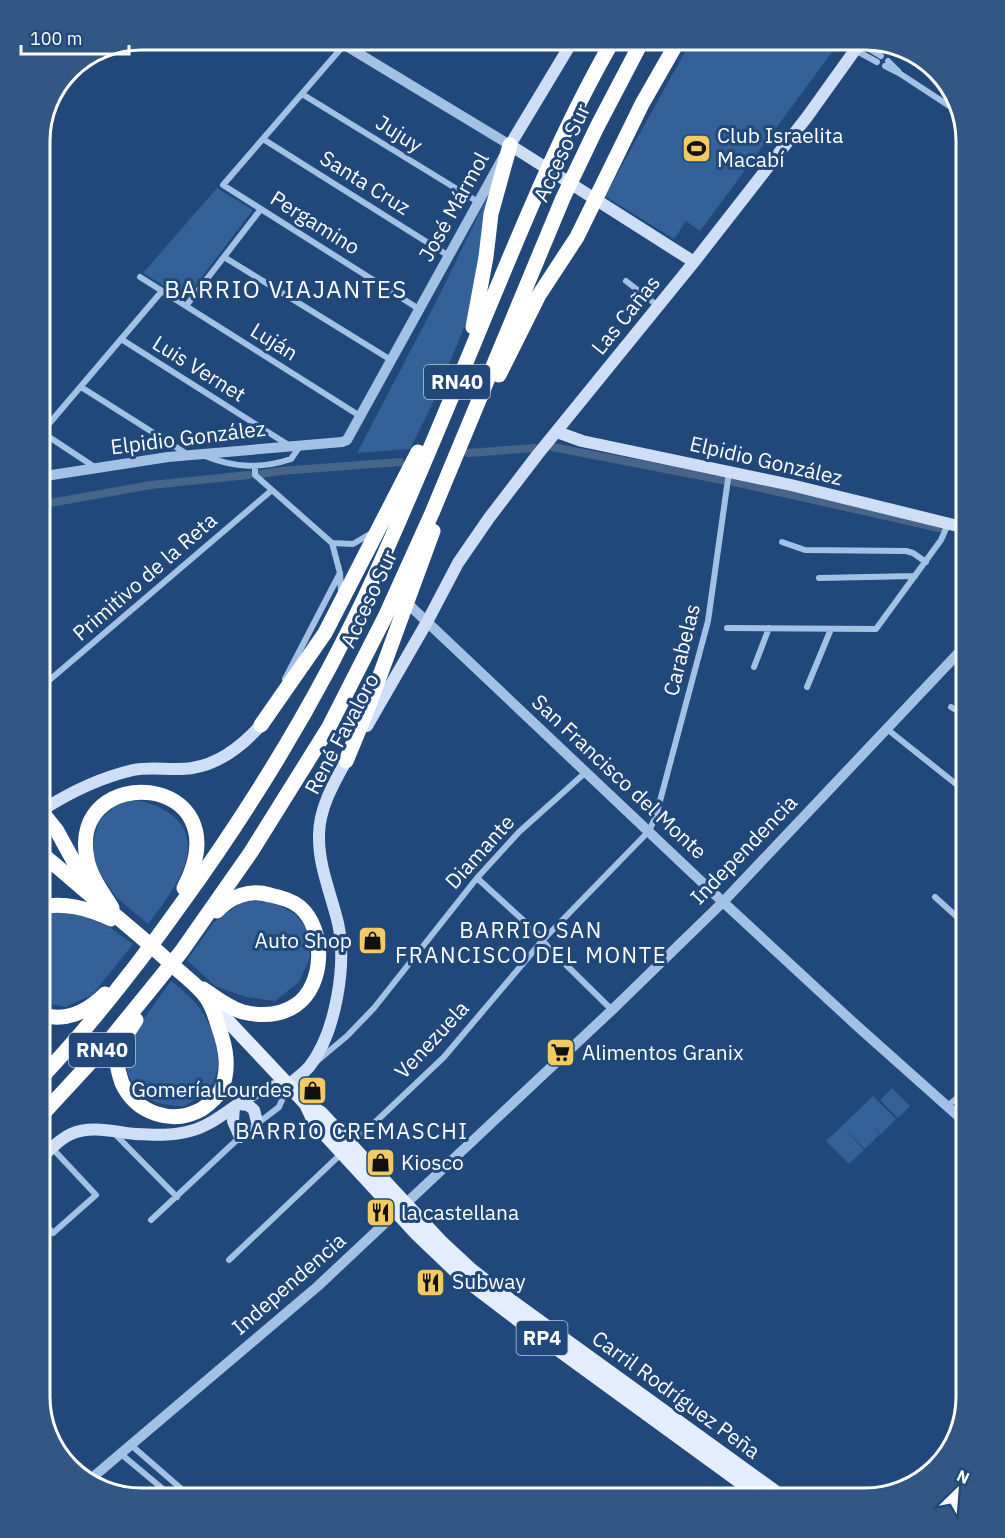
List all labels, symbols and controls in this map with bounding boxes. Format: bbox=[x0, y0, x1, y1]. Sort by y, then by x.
scale bar bbox=[21, 18, 129, 56]
text: 100 m bbox=[30, 27, 82, 50]
street label: Acceso Sur bbox=[526, 99, 596, 206]
street label: Jujuy bbox=[371, 108, 429, 159]
place label: Club Israelita Macabí bbox=[717, 121, 843, 173]
sports icon: Club Israelita Macabí bbox=[680, 132, 712, 164]
street label: Santa Cruz bbox=[315, 143, 416, 221]
street label: José Mármol bbox=[412, 147, 495, 266]
street label: Pergamino bbox=[265, 184, 366, 261]
street label: Las Cañas bbox=[585, 269, 666, 360]
district label: BARRIO VIAJANTES bbox=[164, 273, 408, 305]
street label: Luján bbox=[246, 316, 303, 366]
street label: Luis Vernet bbox=[148, 328, 251, 408]
road number: RN40 bbox=[424, 365, 490, 399]
street label: Elpidio González bbox=[109, 414, 267, 460]
street label: Elpidio González bbox=[687, 429, 845, 491]
street label: Primitivo de la Reta bbox=[66, 506, 222, 647]
street label: Acceso Sur bbox=[333, 545, 403, 652]
street label: Carabelas bbox=[656, 601, 706, 699]
street label: René Favaloro bbox=[297, 668, 385, 799]
street label: San Francisco del Monte bbox=[526, 688, 713, 865]
street label: Independencia bbox=[684, 788, 803, 910]
street label: Diamante bbox=[438, 808, 520, 894]
district label: BARRIO SAN FRANCISCO DEL MONTE bbox=[395, 915, 667, 969]
shop icon: Auto Shop bbox=[357, 925, 389, 957]
place label: Auto Shop bbox=[255, 926, 352, 954]
street label: Venezuela bbox=[388, 994, 475, 1084]
road number: RN40 bbox=[69, 1033, 135, 1067]
supermarket icon: Alimentos Granix bbox=[545, 1037, 577, 1069]
place label: Alimentos Granix bbox=[582, 1038, 744, 1066]
shop icon: Gomería Lourdes bbox=[297, 1074, 329, 1106]
place label: Gomería Lourdes bbox=[131, 1075, 292, 1103]
district label: BARRIO CREMASCHI bbox=[235, 1116, 469, 1145]
shop icon: Kiosco bbox=[364, 1147, 396, 1179]
place label: Kiosco bbox=[401, 1148, 464, 1176]
restaurant icon: la castellana bbox=[364, 1197, 396, 1229]
place label: la castellana bbox=[401, 1198, 519, 1226]
street label: Independencia bbox=[225, 1226, 351, 1341]
restaurant icon: Subway bbox=[415, 1266, 447, 1298]
place label: Subway bbox=[452, 1267, 526, 1295]
road number: RP4 bbox=[516, 1321, 568, 1355]
street label: Carril Rodríguez Peña bbox=[587, 1324, 766, 1465]
north arrow bbox=[927, 1460, 987, 1520]
text: N bbox=[954, 1465, 973, 1488]

